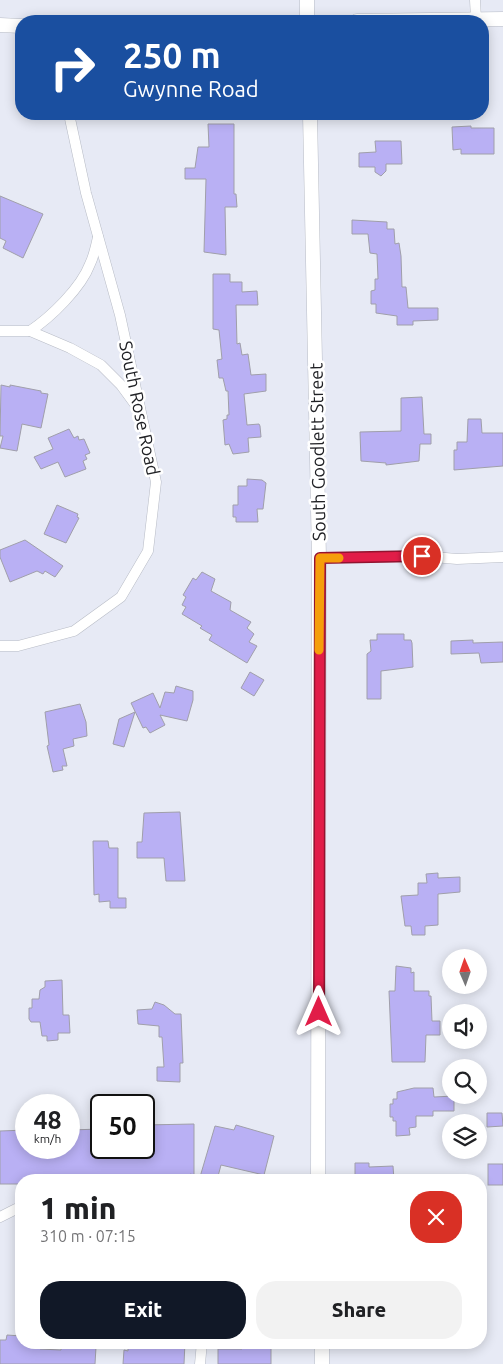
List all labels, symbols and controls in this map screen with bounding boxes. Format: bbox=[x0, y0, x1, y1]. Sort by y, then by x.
icon: right bbox=[40, 35, 105, 100]
text: 250 m bbox=[123, 35, 221, 75]
text: Gwynne Road bbox=[123, 76, 259, 101]
street label: South Rose Road bbox=[116, 339, 164, 477]
street label: South Goodlett Street bbox=[305, 363, 329, 541]
pin bbox=[401, 535, 443, 577]
icon: arrive bbox=[408, 542, 436, 570]
north arrow bbox=[442, 949, 488, 994]
map controls bbox=[442, 949, 487, 1159]
position arrow bbox=[292, 985, 344, 1037]
button: sound bbox=[442, 1004, 487, 1049]
button: search bbox=[442, 1059, 487, 1104]
speed limit sign: 50 bbox=[90, 1094, 155, 1159]
text: 48 bbox=[33, 1106, 62, 1134]
button: layers bbox=[442, 1114, 487, 1159]
text: km/h bbox=[34, 1132, 61, 1145]
text: 1 min bbox=[40, 1191, 116, 1225]
button: close bbox=[410, 1191, 462, 1243]
text: 310 m · 07:15 bbox=[40, 1227, 136, 1245]
button: Exit bbox=[40, 1281, 246, 1339]
button: Share bbox=[256, 1281, 462, 1339]

